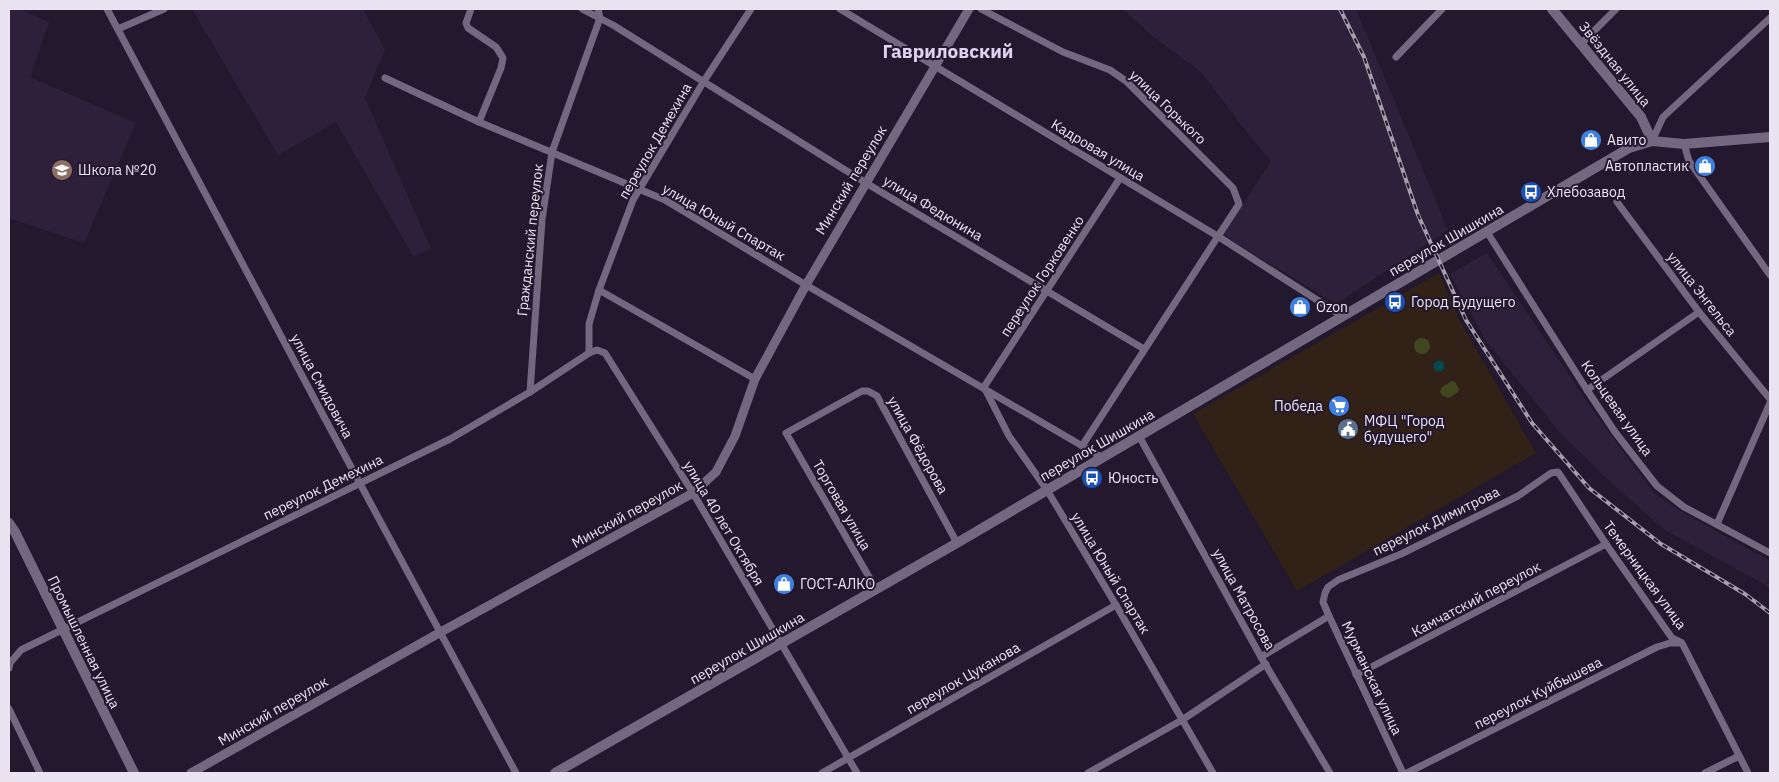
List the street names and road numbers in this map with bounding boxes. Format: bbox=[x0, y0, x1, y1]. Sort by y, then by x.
street label: Звёздная улица bbox=[1575, 18, 1655, 111]
street label: улица Горького bbox=[1126, 66, 1210, 148]
street label: переулок Демехина bbox=[614, 79, 696, 202]
street label: Кадровая улица bbox=[1048, 115, 1149, 185]
street label: Минский переулок bbox=[811, 122, 891, 238]
street label: Гражданский переулок bbox=[513, 163, 547, 317]
street label: улица Федюнина bbox=[880, 171, 987, 245]
street label: улица Юный Спартак bbox=[659, 179, 789, 265]
street label: переулок Шишкина bbox=[1385, 200, 1507, 280]
street label: переулок Горковенко bbox=[996, 212, 1088, 340]
street label: улица Энгельса bbox=[1663, 248, 1741, 340]
street label: улица Смидовича bbox=[287, 331, 357, 442]
street label: Кольцевая улица bbox=[1577, 357, 1657, 460]
street label: улица Фёдорова bbox=[884, 393, 953, 497]
street label: переулок Шишкина bbox=[1036, 405, 1158, 485]
street label: переулок Демехина bbox=[260, 450, 386, 524]
street label: улица 40 лет Октября bbox=[680, 457, 768, 589]
street label: Торговая улица bbox=[809, 457, 875, 554]
street label: Минский переулок bbox=[568, 476, 686, 552]
street label: переулок Димитрова bbox=[1370, 482, 1503, 560]
street label: улица Юный Спартак bbox=[1067, 509, 1155, 638]
street label: Темерницкая улица bbox=[1600, 517, 1691, 633]
street label: улица Матросова bbox=[1209, 545, 1280, 653]
street label: Камчатский переулок bbox=[1408, 557, 1544, 641]
street label: Промышленная улица bbox=[44, 573, 124, 712]
street label: переулок Шишкина bbox=[686, 608, 808, 688]
street label: Мурманская улица bbox=[1338, 618, 1406, 738]
street label: переулок Цуканова bbox=[903, 638, 1024, 718]
street label: переулок Куйбышева bbox=[1471, 653, 1605, 733]
street label: Минский переулок bbox=[215, 672, 331, 750]

